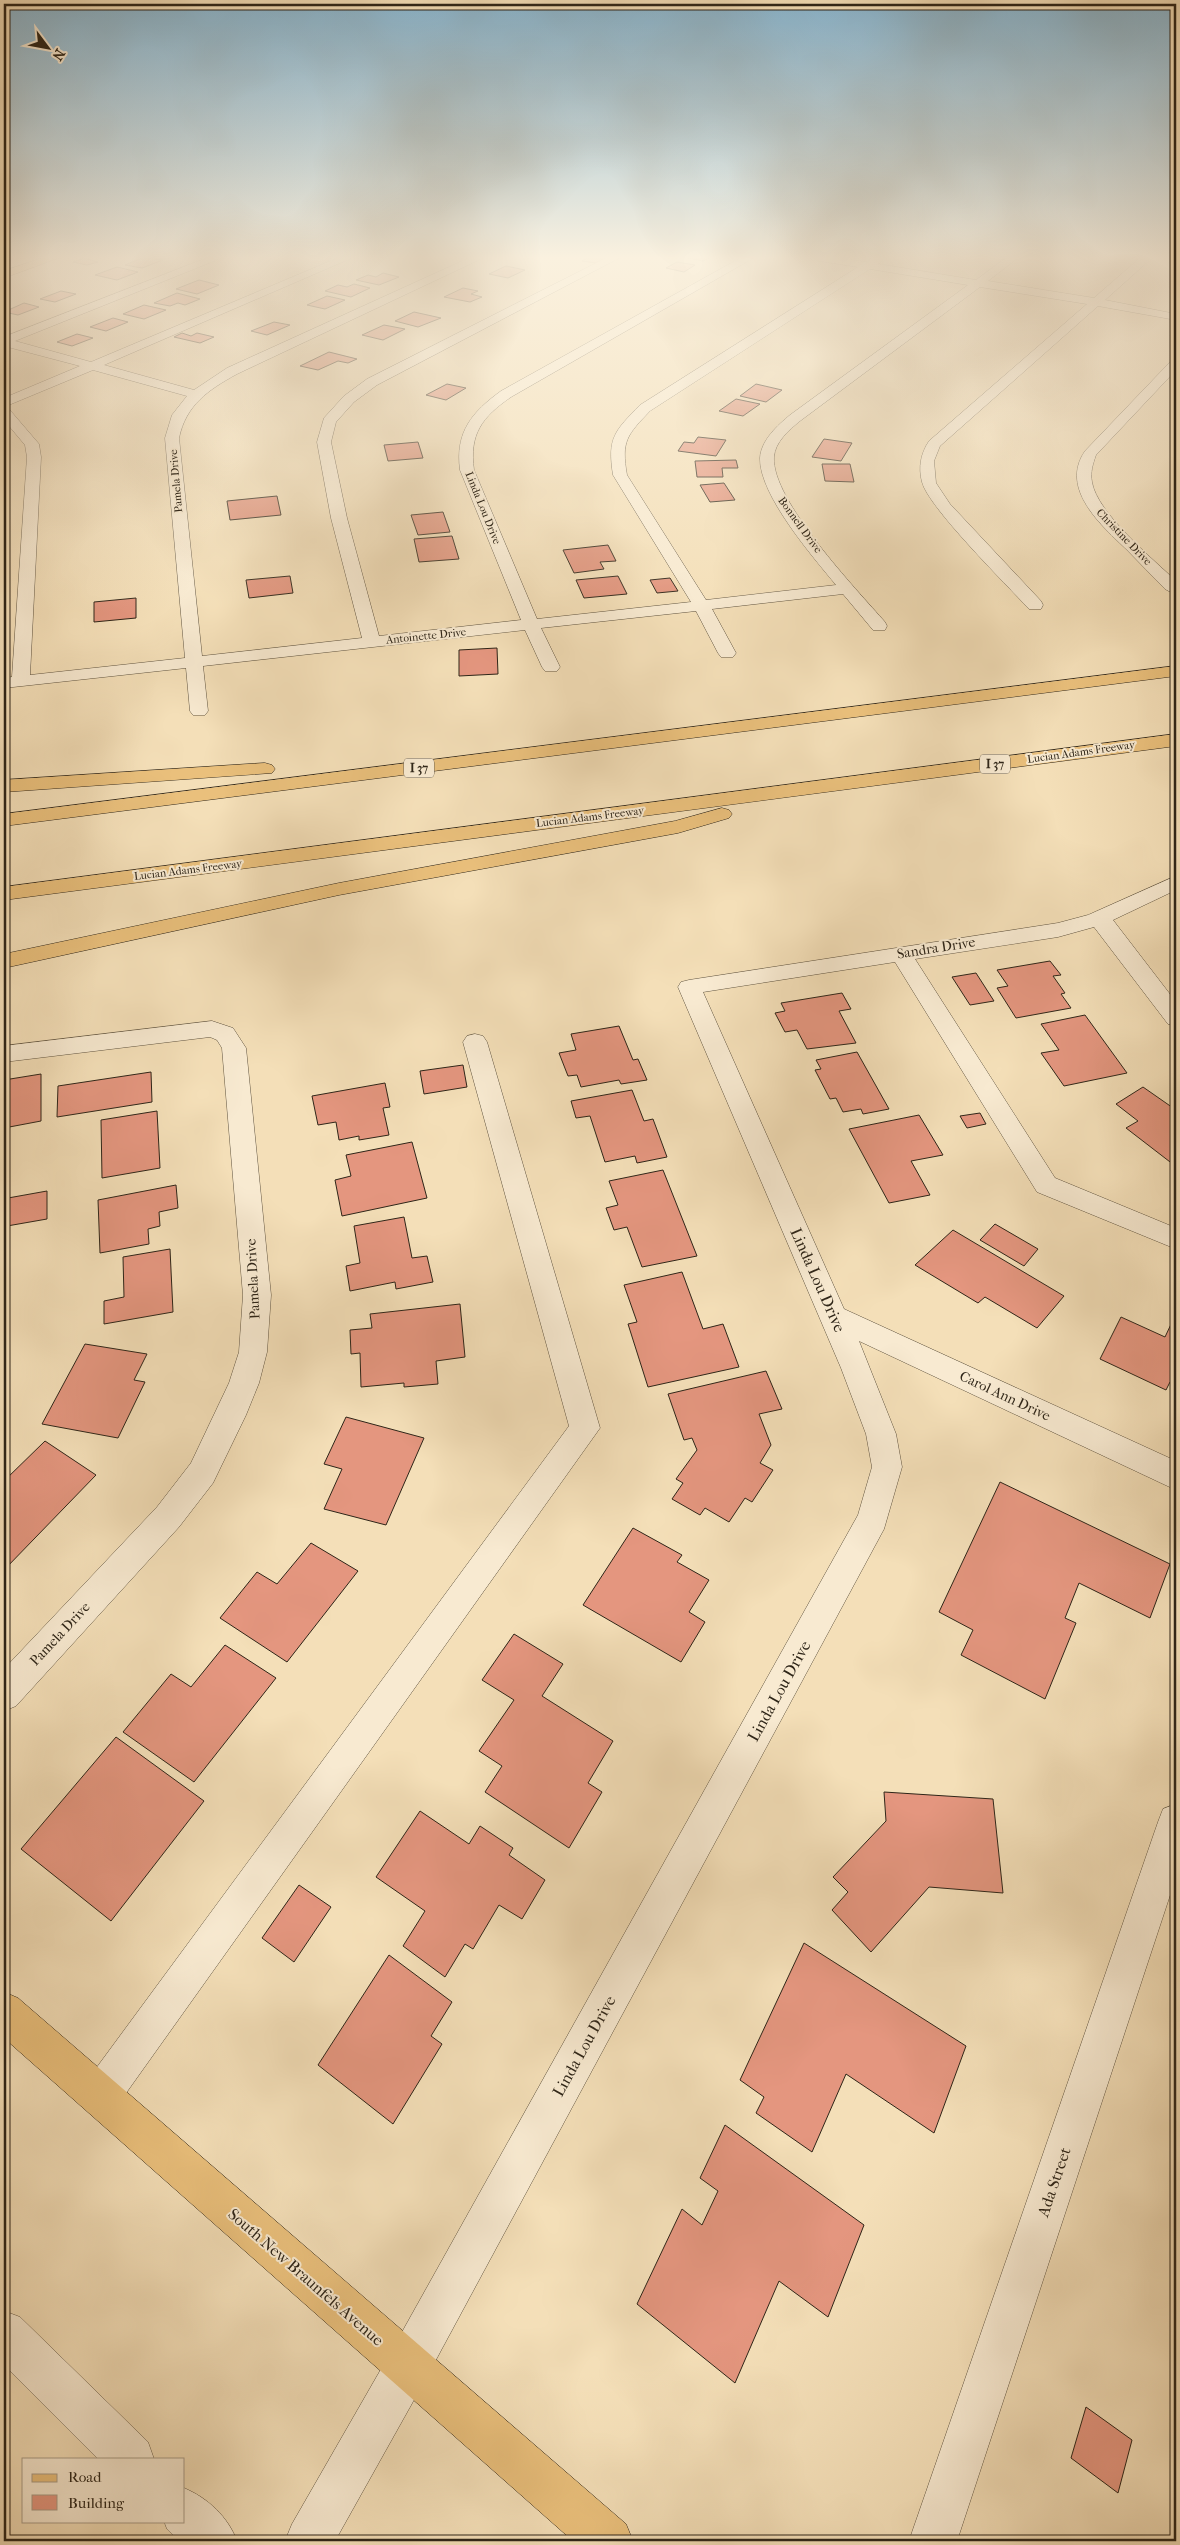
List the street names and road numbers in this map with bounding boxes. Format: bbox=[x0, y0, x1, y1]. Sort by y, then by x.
street label: Pamela Drive bbox=[167, 448, 185, 513]
street label: Linda Lou Drive bbox=[463, 470, 504, 547]
street label: Bonnell Drive bbox=[775, 494, 825, 556]
street label: Christine Drive bbox=[1094, 506, 1155, 568]
street label: Antoinette Drive bbox=[384, 625, 467, 647]
street label: Lucian Adams Freeway bbox=[1026, 738, 1137, 766]
road number: I 37 bbox=[980, 754, 1010, 774]
road number: I 37 bbox=[404, 758, 434, 778]
street label: Lucian Adams Freeway bbox=[535, 804, 646, 830]
street label: Lucian Adams Freeway bbox=[133, 857, 244, 883]
street label: Sandra Drive bbox=[896, 933, 976, 963]
street label: Linda Lou Drive bbox=[786, 1225, 850, 1335]
street label: Pamela Drive bbox=[242, 1238, 264, 1320]
street label: Carol Ann Drive bbox=[957, 1368, 1053, 1424]
street label: Pamela Drive bbox=[26, 1599, 94, 1669]
street label: Linda Lou Drive bbox=[743, 1637, 815, 1745]
street label: Linda Lou Drive bbox=[548, 1992, 620, 2100]
street label: Ada Street bbox=[1033, 2145, 1075, 2220]
street label: South New Braunfels Avenue bbox=[224, 2204, 388, 2350]

